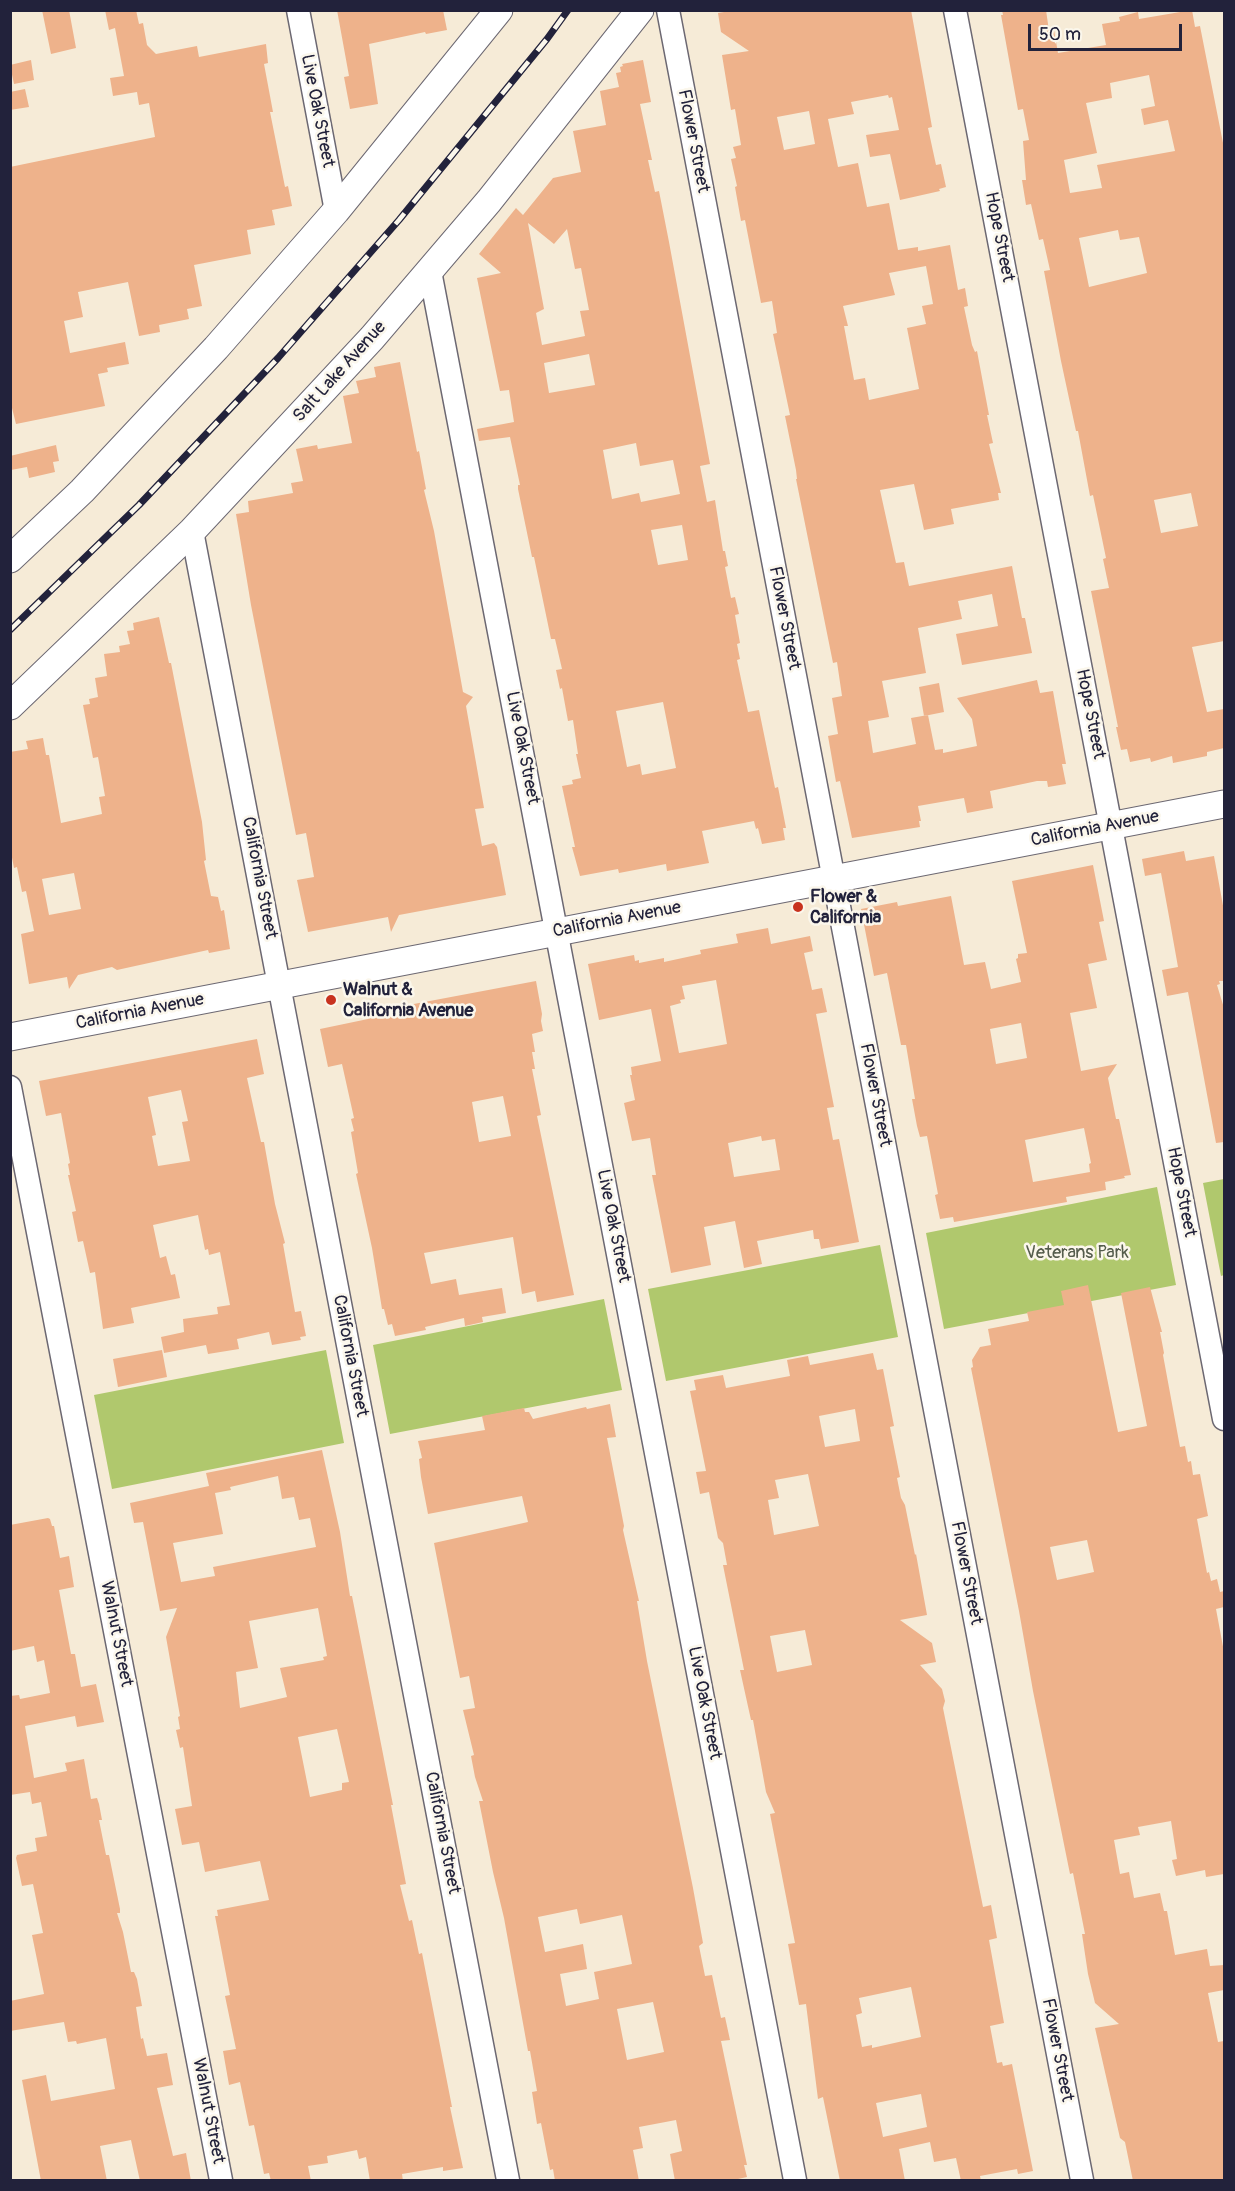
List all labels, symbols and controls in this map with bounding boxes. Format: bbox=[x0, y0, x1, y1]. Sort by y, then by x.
scale bar bbox=[1031, 12, 1186, 50]
text: 50 m bbox=[1039, 23, 1081, 46]
street label: Live Oak Street bbox=[295, 53, 339, 169]
street label: Flower Street bbox=[672, 88, 714, 194]
street label: Hope Street bbox=[980, 190, 1018, 284]
street label: Salt Lake Avenue bbox=[289, 317, 391, 427]
street label: Flower Street bbox=[763, 565, 805, 671]
street label: Hope Street bbox=[1071, 667, 1109, 761]
street label: Live Oak Street bbox=[500, 690, 544, 806]
street label: California Avenue bbox=[1029, 806, 1161, 852]
street label: California Street bbox=[237, 815, 281, 941]
place label: Flower & California bbox=[810, 886, 881, 928]
street label: California Avenue bbox=[551, 897, 683, 943]
marker: Flower & California bbox=[791, 900, 805, 914]
place label: Walnut & California Avenue bbox=[343, 979, 473, 1022]
street label: California Avenue bbox=[74, 989, 206, 1035]
marker: Walnut & California Avenue bbox=[324, 993, 338, 1007]
street label: Flower Street bbox=[854, 1042, 896, 1148]
street label: Hope Street bbox=[1162, 1145, 1200, 1239]
street label: Live Oak Street bbox=[591, 1168, 635, 1284]
park label: Veterans Park bbox=[1025, 1242, 1129, 1264]
street label: California Street bbox=[328, 1293, 372, 1419]
street label: Flower Street bbox=[945, 1520, 987, 1626]
street label: Walnut Street bbox=[95, 1579, 137, 1689]
street label: Live Oak Street bbox=[682, 1645, 726, 1761]
street label: California Street bbox=[420, 1770, 464, 1896]
street label: Flower Street bbox=[1036, 1997, 1078, 2103]
street label: Walnut Street bbox=[187, 2056, 229, 2166]

